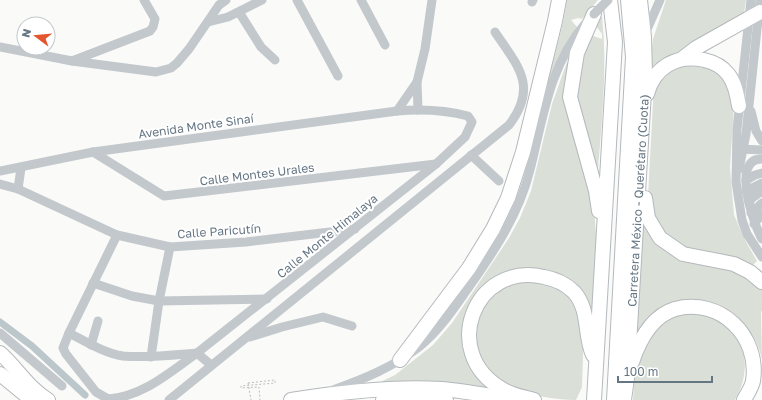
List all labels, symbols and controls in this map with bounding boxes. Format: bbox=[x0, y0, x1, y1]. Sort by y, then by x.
north arrow bbox=[16, 16, 56, 56]
text: N bbox=[19, 27, 33, 39]
street label: Carretera México - Querétaro (Cuota) bbox=[624, 94, 651, 307]
street label: Avenida Monte Sinaí bbox=[137, 110, 255, 142]
street label: Calle Montes Urales bbox=[199, 160, 315, 188]
street label: Calle Monte Himalaya bbox=[274, 191, 380, 281]
street label: Calle Paricutín bbox=[177, 221, 261, 241]
scale bar bbox=[618, 358, 712, 384]
text: 100 m bbox=[624, 364, 658, 379]

